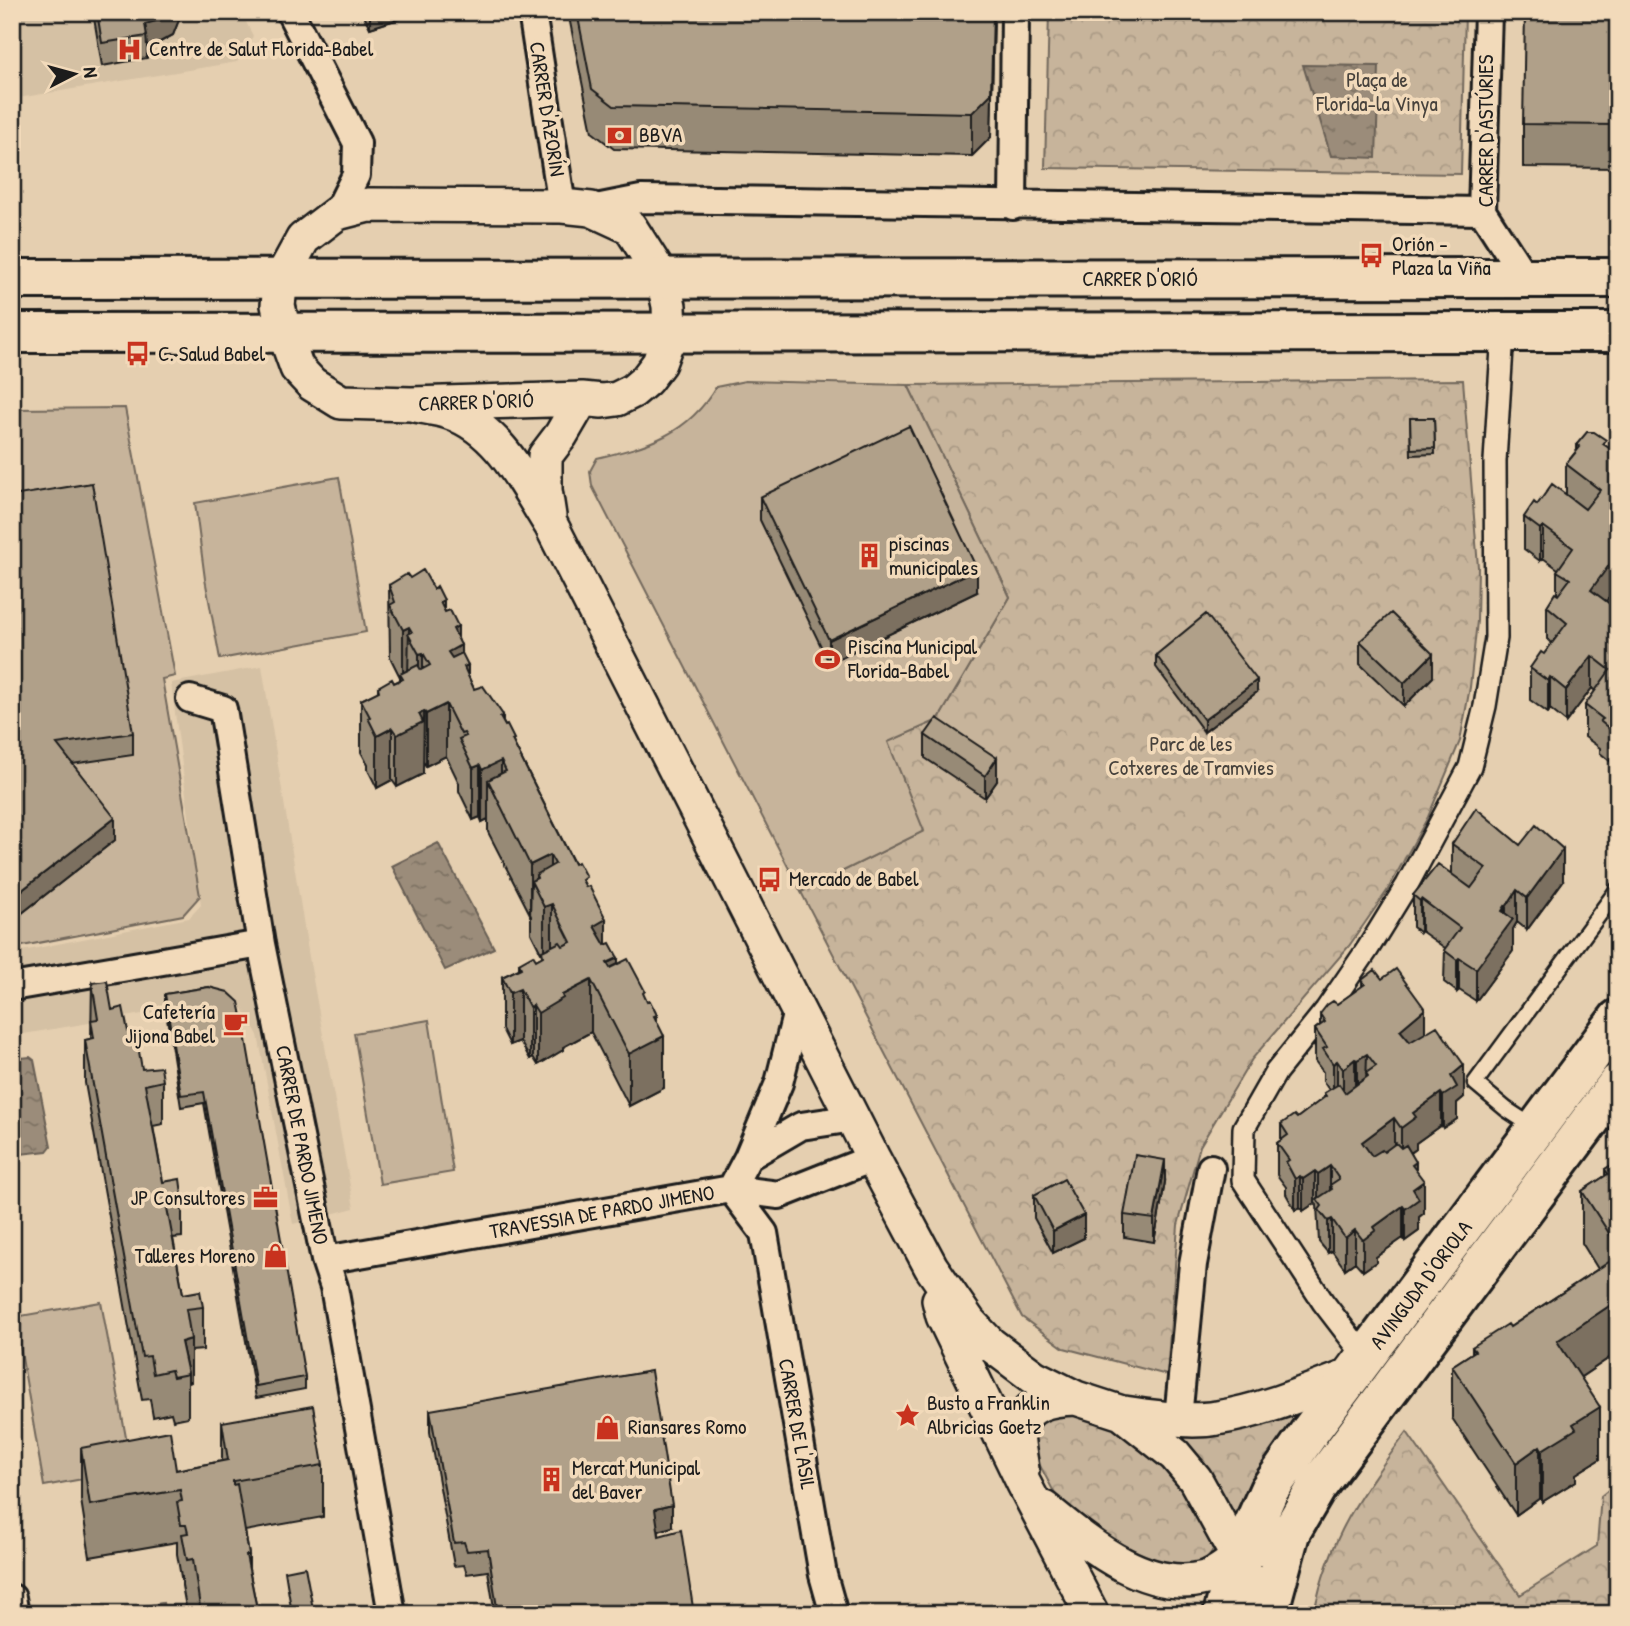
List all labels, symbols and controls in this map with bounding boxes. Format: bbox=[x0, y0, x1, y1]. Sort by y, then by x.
place label: Centre de Salut Florida-Babel bbox=[149, 34, 374, 63]
hospital icon: Centre de Salut Florida-Babel bbox=[115, 35, 143, 63]
north arrow bbox=[38, 38, 108, 108]
street label: CARRER D'AZORÍN bbox=[523, 39, 572, 178]
street label: CARRER D'ASTÚRIES bbox=[1471, 54, 1500, 207]
park label: Plaça de Florida-la Vinya bbox=[1315, 65, 1438, 118]
text: N bbox=[77, 66, 104, 79]
place label: BBVA bbox=[639, 120, 682, 149]
bank icon: BBVA bbox=[605, 121, 633, 149]
place label: Orión - Plaza la Viña bbox=[1392, 229, 1491, 282]
bus stop icon: Orión - Plaza la Viña bbox=[1358, 242, 1386, 270]
street label: CARRER D'ORIÓ bbox=[1082, 264, 1198, 293]
place label: C. Salud Babel bbox=[158, 339, 266, 368]
bus stop icon: C. Salud Babel bbox=[124, 340, 152, 368]
street label: CARRER D'ORIÓ bbox=[418, 385, 534, 418]
place label: piscinas municipales bbox=[889, 529, 978, 582]
building icon: piscinas municipales bbox=[855, 542, 883, 570]
place label: Piscina Municipal Florida-Babel bbox=[847, 632, 977, 685]
sports icon: Piscina Municipal Florida-Babel bbox=[814, 645, 842, 673]
park label: Parc de les Cotxeres de Tramvies bbox=[1108, 729, 1274, 782]
place label: Mercado de Babel bbox=[789, 864, 919, 893]
bus stop icon: Mercado de Babel bbox=[755, 865, 783, 893]
place label: Cafetería Jijona Babel bbox=[125, 997, 215, 1050]
cafe icon: Cafetería Jijona Babel bbox=[221, 1010, 249, 1038]
street label: CARRER DE PARDO JIMENO bbox=[269, 1043, 336, 1247]
street label: TRAVESSIA DE PARDO JIMENO bbox=[487, 1177, 717, 1246]
place label: JP Consultores bbox=[131, 1183, 245, 1212]
office icon: JP Consultores bbox=[251, 1184, 279, 1212]
street label: AVINGUDA D'ORIOLA bbox=[1363, 1214, 1479, 1355]
place label: Talleres Moreno bbox=[135, 1241, 255, 1270]
shop icon: Talleres Moreno bbox=[261, 1242, 289, 1270]
street label: CARRER DE L'ASIL bbox=[772, 1356, 823, 1492]
place label: Busto a Franklin Albricias Goetz bbox=[927, 1388, 1050, 1441]
place icon: Busto a Franklin Albricias Goetz bbox=[893, 1401, 921, 1429]
place label: Riansares Romo bbox=[628, 1412, 746, 1441]
shop icon: Riansares Romo bbox=[594, 1413, 622, 1441]
place label: Mercat Municipal del Baver bbox=[572, 1453, 701, 1506]
building icon: Mercat Municipal del Baver bbox=[538, 1466, 566, 1494]

